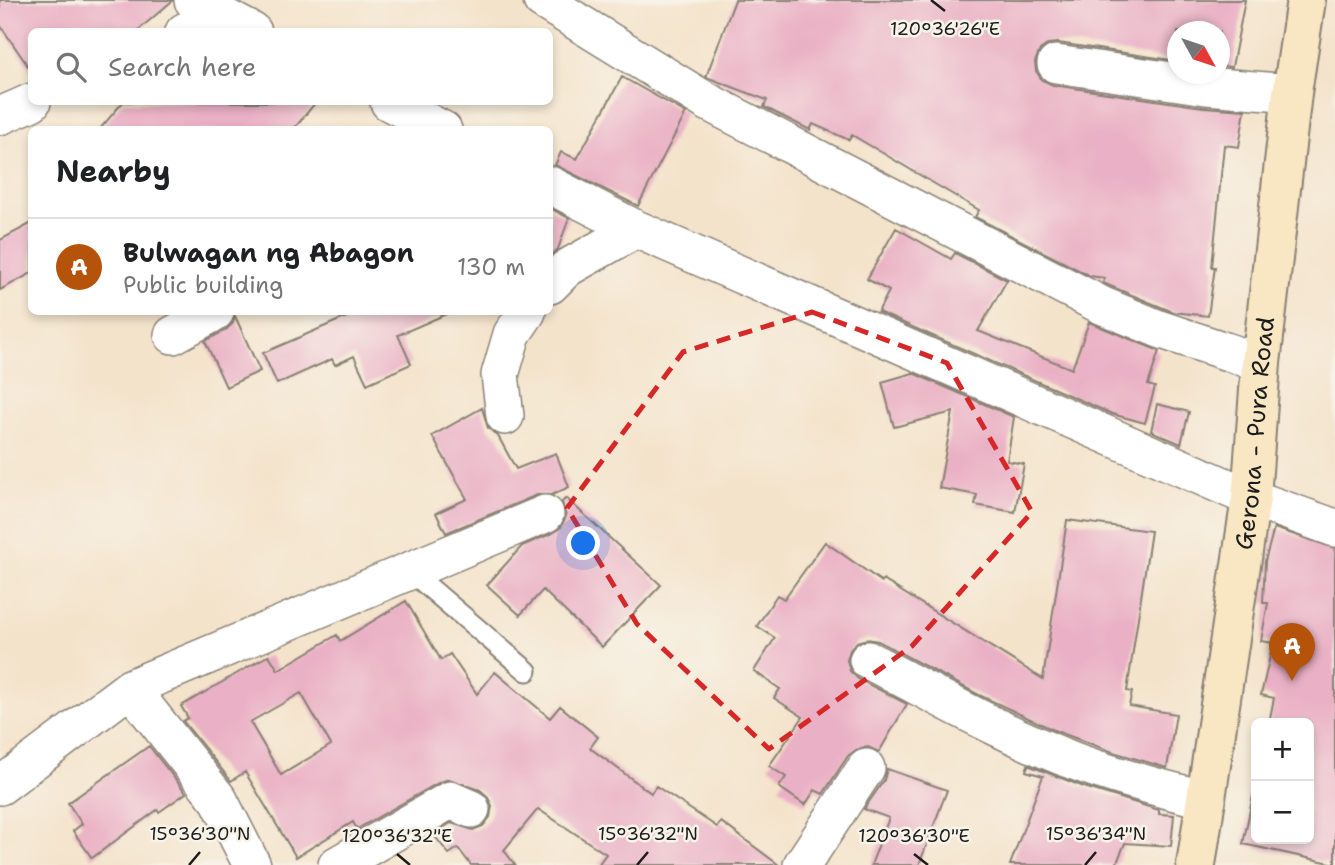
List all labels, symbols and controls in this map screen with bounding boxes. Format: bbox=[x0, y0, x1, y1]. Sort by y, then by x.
text: 120°36'26"E bbox=[890, 17, 1000, 41]
north arrow bbox=[1167, 21, 1230, 84]
search box bbox=[28, 28, 553, 105]
icon: search bbox=[52, 48, 90, 86]
text: Search here bbox=[108, 49, 257, 84]
text: Nearby bbox=[56, 151, 171, 192]
text: Bulwagan ng Abagon bbox=[123, 235, 414, 270]
text: A bbox=[70, 252, 88, 282]
text: 130 m bbox=[457, 252, 525, 282]
text: Public building bbox=[123, 270, 283, 300]
street label: Gerona - Pura Road bbox=[1227, 315, 1282, 552]
your location bbox=[566, 526, 600, 560]
pin: A bbox=[1269, 623, 1315, 681]
map controls bbox=[1251, 718, 1314, 844]
button: + bbox=[1251, 718, 1314, 781]
button: − bbox=[1251, 781, 1314, 844]
text: 15°36'30"N bbox=[149, 822, 251, 846]
text: 15°36'32"N bbox=[598, 822, 698, 846]
text: 15°36'34"N bbox=[1046, 822, 1146, 846]
text: 120°36'32"E bbox=[342, 824, 452, 848]
text: 120°36'30"E bbox=[858, 824, 970, 848]

